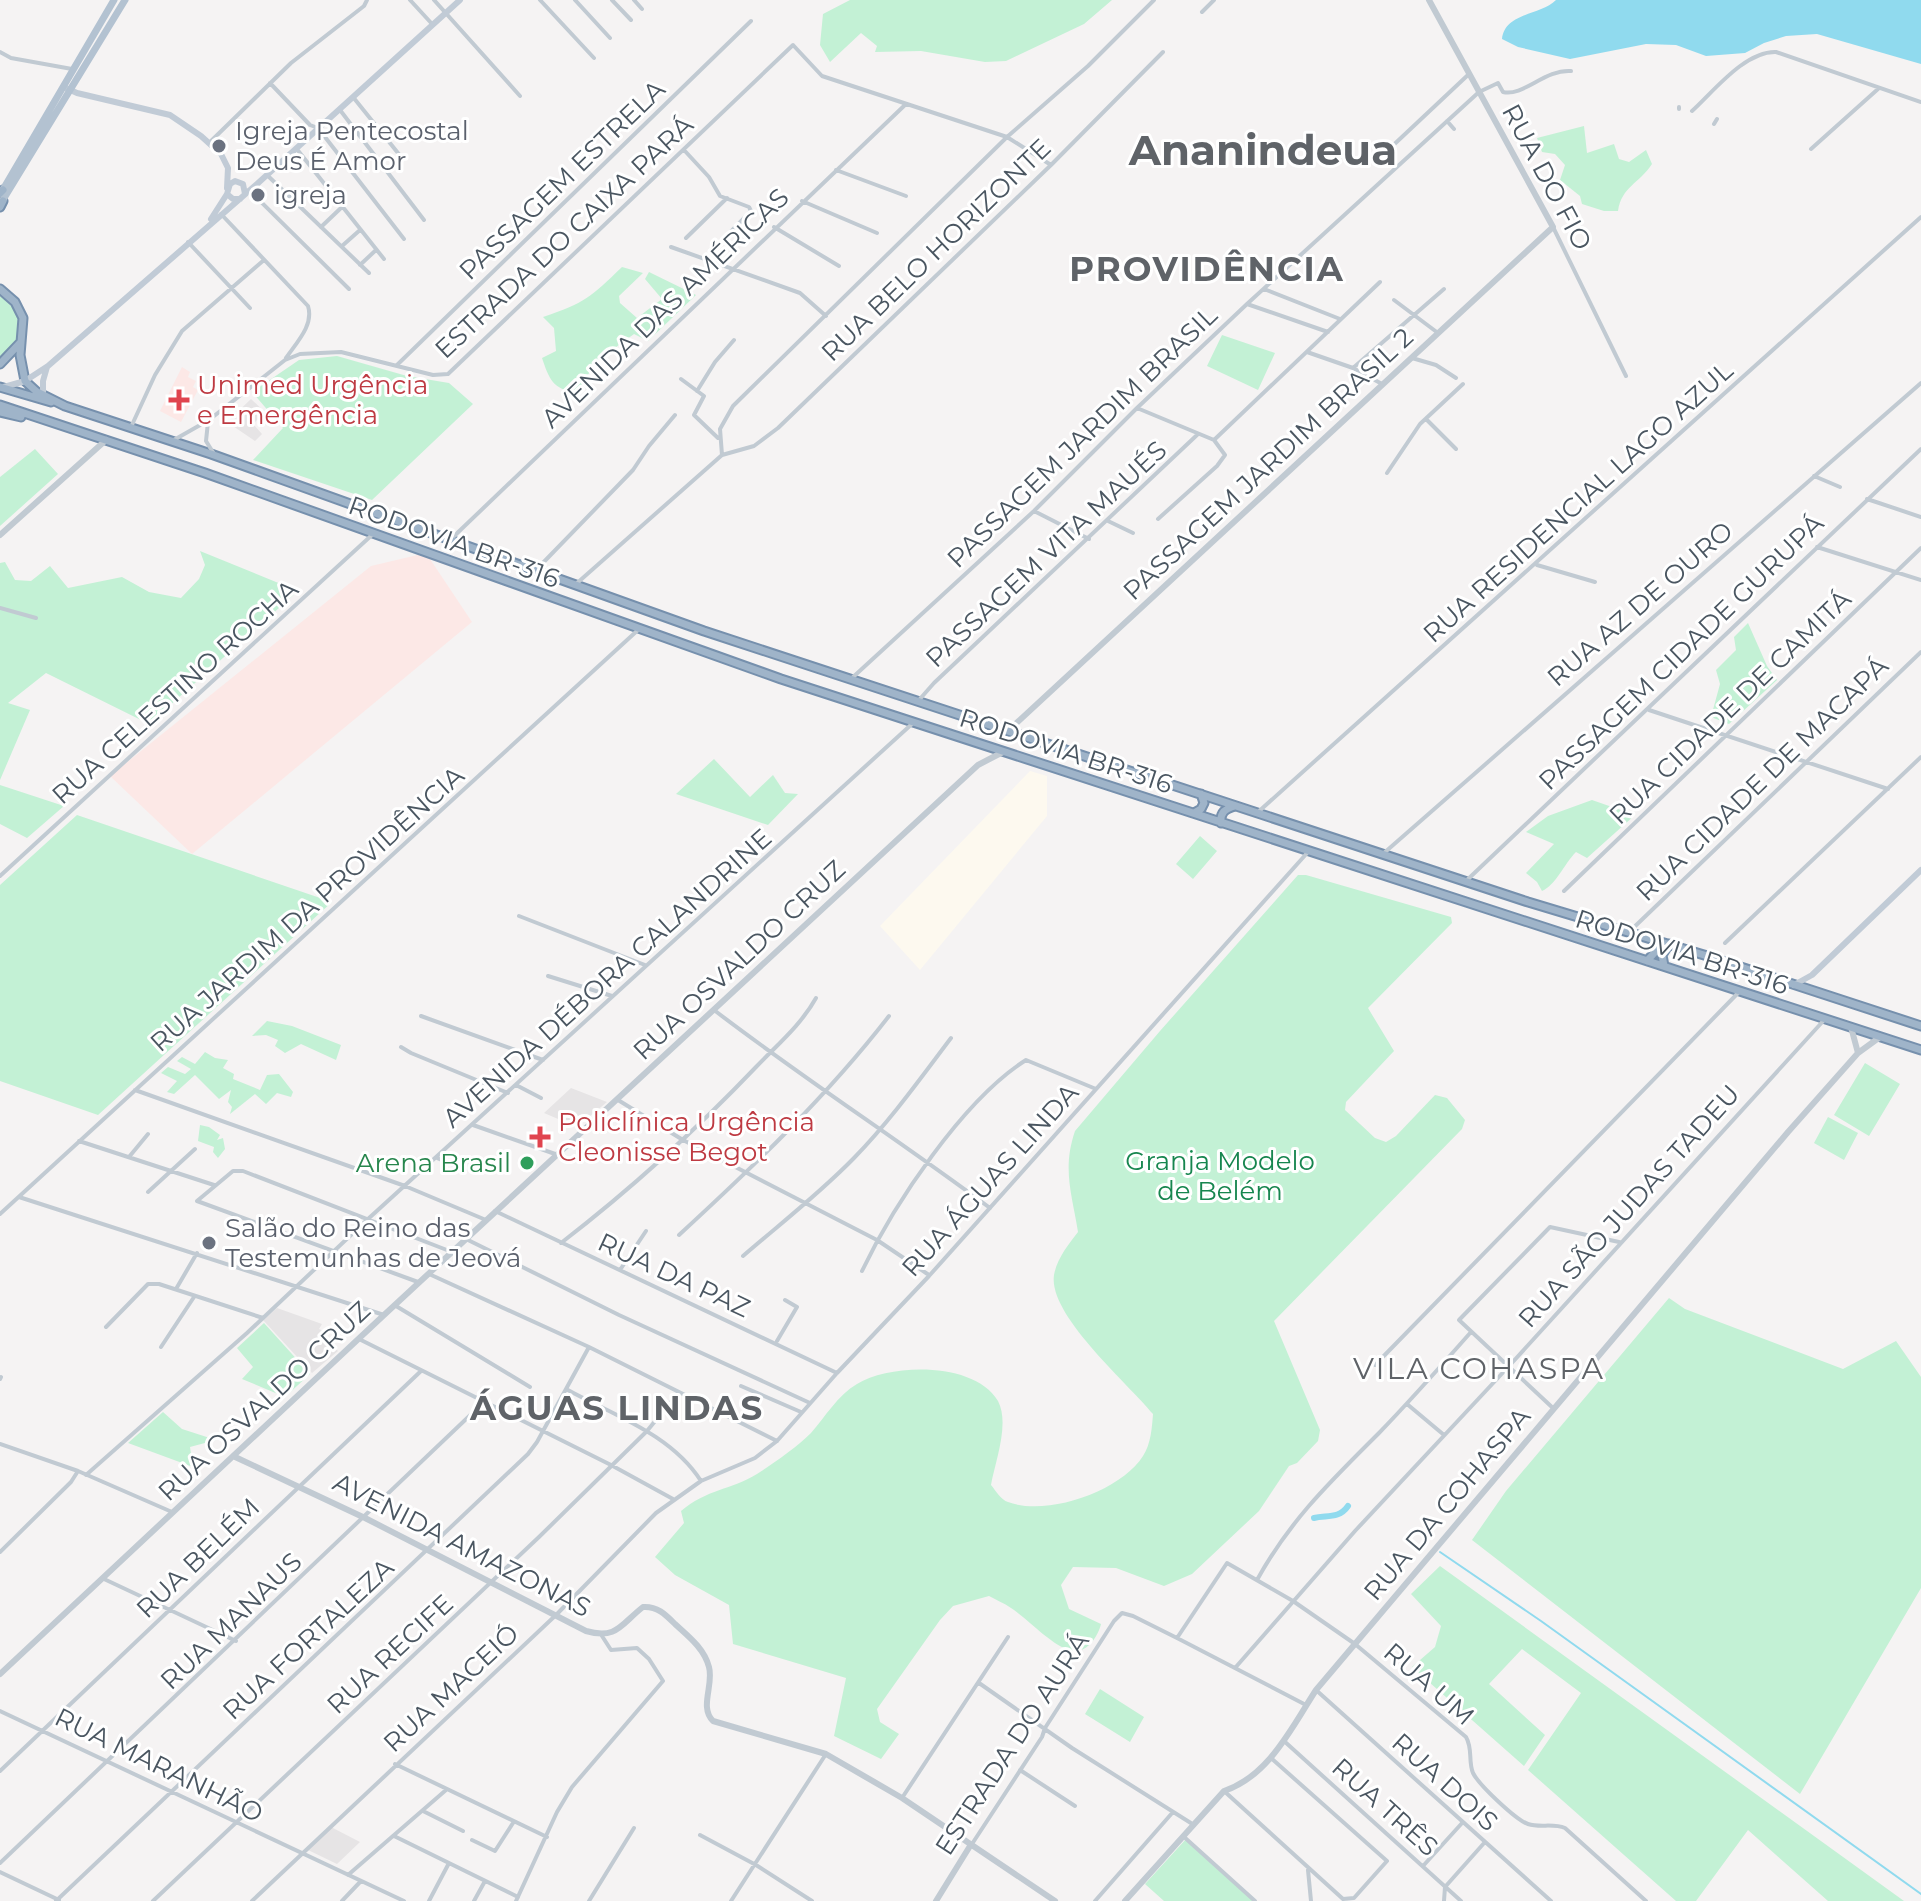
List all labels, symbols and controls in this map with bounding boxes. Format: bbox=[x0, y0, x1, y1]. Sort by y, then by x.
street label: PASSAGEM ESTRELA bbox=[452, 73, 672, 287]
street label: RUA DO FIO bbox=[1495, 99, 1599, 255]
street label: ESTRADA DO CAIXA PARÁ bbox=[428, 109, 700, 365]
place label: Igreja Pentecostal Deus É Amor bbox=[235, 115, 469, 177]
district label: Ananindeua bbox=[1128, 124, 1397, 176]
street label: RUA BELO HORIZONTE bbox=[815, 132, 1057, 368]
marker: Igreja Pentecostal Deus É Amor bbox=[210, 137, 228, 155]
place label: igreja bbox=[274, 179, 347, 211]
street label: AVENIDA DAS AMÉRICAS bbox=[535, 181, 795, 435]
marker: igreja bbox=[249, 186, 267, 204]
district label: PROVIDÊNCIA bbox=[1069, 248, 1345, 290]
street label: PASSAGEM JARDIM BRASIL bbox=[940, 299, 1224, 575]
street label: PASSAGEM JARDIM BRASIL 2 bbox=[1116, 321, 1420, 607]
street label: RUA RESIDENCIAL LAGO AZUL bbox=[1417, 354, 1740, 650]
place label: Unimed Urgência e Emergência bbox=[197, 369, 428, 431]
marker: Unimed Urgência e Emergência bbox=[168, 389, 190, 411]
street label: PASSAGEM VITA MAUÉS bbox=[919, 434, 1173, 674]
street label: RODOVIA BR-316 bbox=[344, 489, 564, 595]
street label: PASSAGEM CIDADE GURUPÁ bbox=[1532, 507, 1830, 797]
street label: RUA AZ DE OURO bbox=[1541, 515, 1739, 693]
street label: RUA CELESTINO ROCHA bbox=[45, 573, 305, 811]
street label: RUA CIDADE DE CAMITÁ bbox=[1602, 583, 1858, 831]
street label: RUA CIDADE DE MACAPÁ bbox=[1629, 650, 1895, 908]
street label: RODOVIA BR-316 bbox=[955, 701, 1177, 801]
street label: RUA JARDIM DA PROVIDÊNCIA bbox=[144, 759, 471, 1058]
street label: AVENIDA DÉBORA CALANDRINE bbox=[436, 822, 778, 1134]
street label: RUA OSVALDO CRUZ bbox=[626, 853, 852, 1067]
street label: RODOVIA BR-316 bbox=[1571, 902, 1793, 1002]
street label: RUA ÁGUAS LINDA bbox=[895, 1077, 1085, 1283]
street label: RUA SÃO JUDAS TADEU bbox=[1511, 1078, 1747, 1334]
place label: Policlínica Urgência Cleonisse Begot bbox=[558, 1106, 815, 1168]
marker: Policlínica Urgência Cleonisse Begot bbox=[529, 1126, 551, 1148]
park label: Granja Modelo de Belém bbox=[1125, 1145, 1315, 1207]
place label: Arena Brasil bbox=[356, 1147, 511, 1179]
marker: Arena Brasil bbox=[518, 1154, 536, 1172]
place label: Salão do Reino das Testemunhas de Jeová bbox=[225, 1212, 521, 1274]
street label: RUA DA PAZ bbox=[593, 1226, 755, 1324]
marker: Salão do Reino das Testemunhas de Jeová bbox=[200, 1234, 218, 1252]
street label: RUA OSVALDO CRUZ bbox=[151, 1294, 377, 1508]
district label: VILA COHASPA bbox=[1353, 1350, 1605, 1387]
district label: ÁGUAS LINDAS bbox=[469, 1387, 764, 1429]
street label: RUA DA COHASPA bbox=[1357, 1401, 1537, 1607]
street label: AVENIDA AMAZONAS bbox=[328, 1466, 596, 1624]
street label: RUA BELÉM bbox=[130, 1491, 266, 1625]
street label: RUA MANAUS bbox=[154, 1546, 308, 1696]
street label: RUA FORTALEZA bbox=[216, 1551, 400, 1726]
street label: RUA RECIFE bbox=[320, 1587, 460, 1721]
street label: RUA MACEIÓ bbox=[377, 1617, 525, 1759]
street label: ESTRADA DO AURÁ bbox=[928, 1627, 1096, 1861]
street label: RUA UM bbox=[1377, 1636, 1481, 1732]
street label: RUA MARANHÃO bbox=[50, 1701, 268, 1829]
street label: RUA DOIS bbox=[1385, 1726, 1505, 1838]
street label: RUA TRÊS bbox=[1325, 1751, 1445, 1863]

